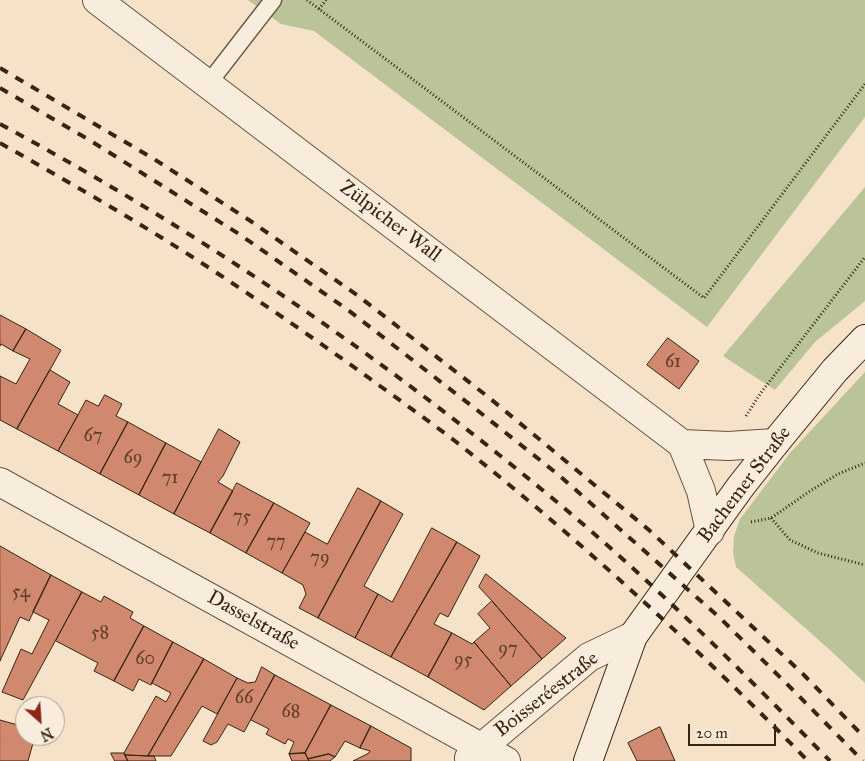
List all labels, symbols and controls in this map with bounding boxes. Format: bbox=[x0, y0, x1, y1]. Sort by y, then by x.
street label: Zülpicher Wall bbox=[335, 176, 445, 268]
house number: 61 bbox=[665, 352, 681, 374]
street label: Bachemer Straße bbox=[693, 422, 797, 548]
house number: 67 bbox=[84, 426, 102, 448]
house number: 69 bbox=[124, 448, 142, 470]
house number: 71 bbox=[162, 468, 178, 490]
house number: 75 bbox=[233, 507, 251, 529]
house number: 77 bbox=[266, 532, 286, 554]
house number: 79 bbox=[310, 548, 330, 570]
house number: 54 bbox=[12, 582, 30, 604]
street label: Dasselstraße bbox=[203, 586, 303, 656]
house number: 58 bbox=[91, 623, 109, 645]
house number: 97 bbox=[498, 639, 518, 661]
street label: Boisseréestraße bbox=[490, 647, 604, 743]
house number: 60 bbox=[135, 649, 155, 671]
house number: 95 bbox=[454, 650, 472, 672]
house number: 66 bbox=[235, 688, 253, 710]
north arrow bbox=[15, 696, 65, 746]
house number: 68 bbox=[282, 702, 300, 724]
scale bar bbox=[690, 714, 778, 746]
text: N bbox=[37, 724, 55, 744]
text: 20 m bbox=[696, 724, 728, 742]

